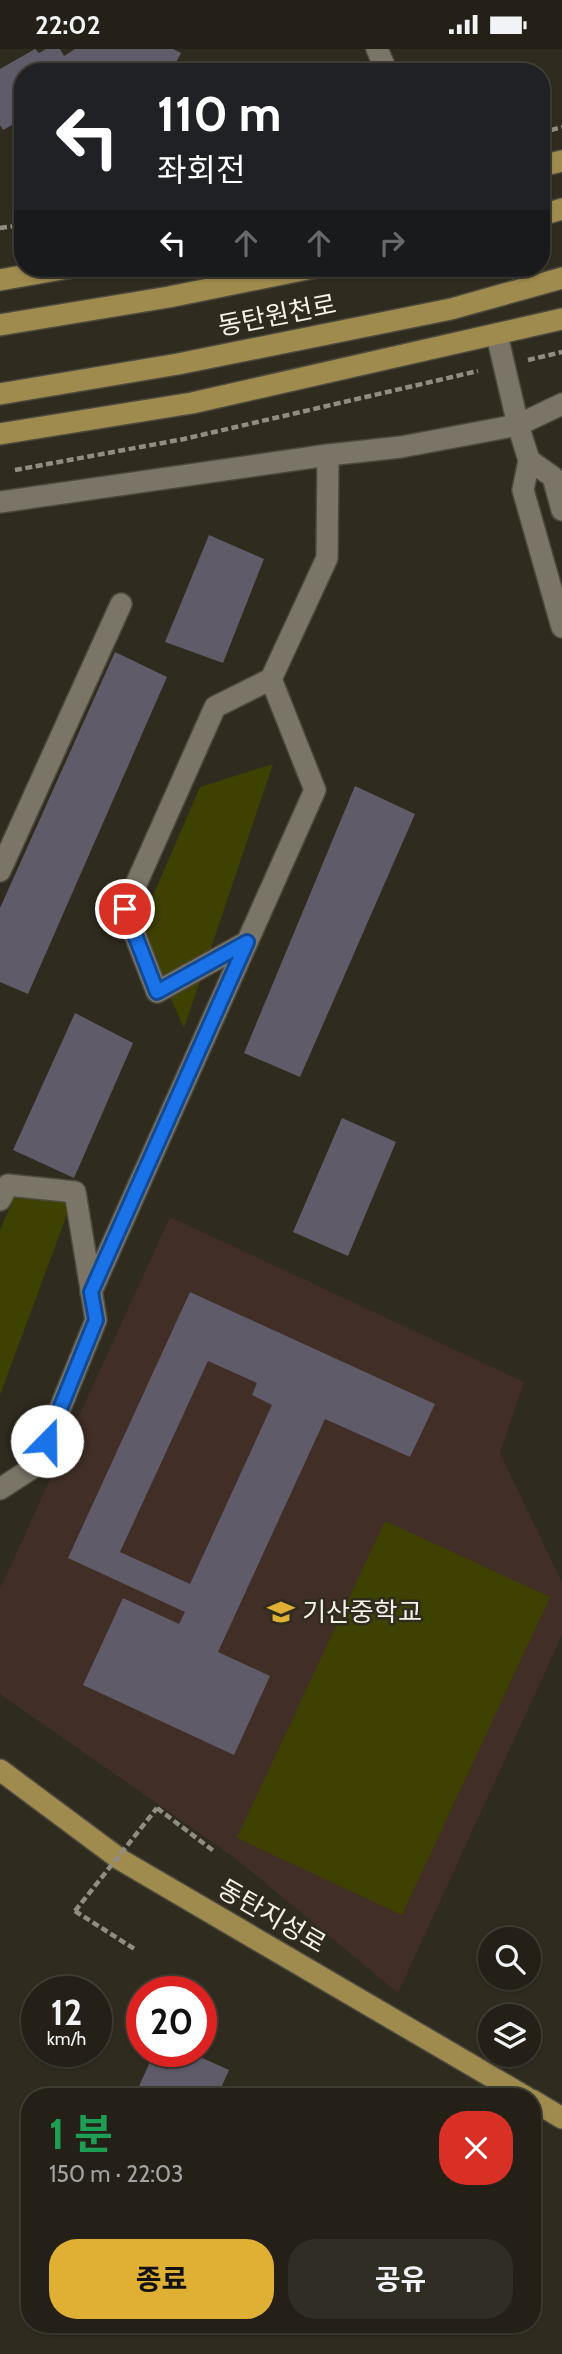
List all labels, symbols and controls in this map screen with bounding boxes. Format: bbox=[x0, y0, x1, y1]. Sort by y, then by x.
text: 22:02 bbox=[35, 9, 100, 41]
text: 110 m bbox=[157, 84, 281, 143]
icon: left bbox=[42, 91, 133, 182]
text: 좌회전 bbox=[157, 150, 245, 189]
icon: left bbox=[154, 224, 192, 262]
icon: ahead bbox=[227, 224, 265, 262]
icon: ahead bbox=[300, 224, 338, 262]
icon: right bbox=[373, 224, 411, 262]
street label: 동탄원천로 bbox=[215, 288, 339, 342]
pin bbox=[95, 879, 155, 939]
icon: arrive bbox=[106, 890, 144, 928]
position arrow bbox=[10, 1404, 84, 1478]
place label: 기산중학교 bbox=[302, 1596, 422, 1628]
school or university icon: 기산중학교 bbox=[266, 1597, 296, 1627]
street label: 동탄지성로 bbox=[212, 1872, 332, 1960]
map controls bbox=[478, 1927, 541, 2067]
button: search bbox=[478, 1927, 541, 1990]
speed limit sign: 20 bbox=[126, 1976, 217, 2067]
text: 12 bbox=[51, 1991, 82, 2034]
button: layers bbox=[478, 2004, 541, 2067]
text: km/h bbox=[47, 2028, 86, 2050]
text: 1 분 bbox=[49, 2108, 113, 2160]
button: close bbox=[439, 2111, 513, 2185]
text: 150 m · 22:03 bbox=[49, 2160, 184, 2188]
button: 종료 bbox=[49, 2239, 274, 2319]
button: 공유 bbox=[288, 2239, 513, 2319]

